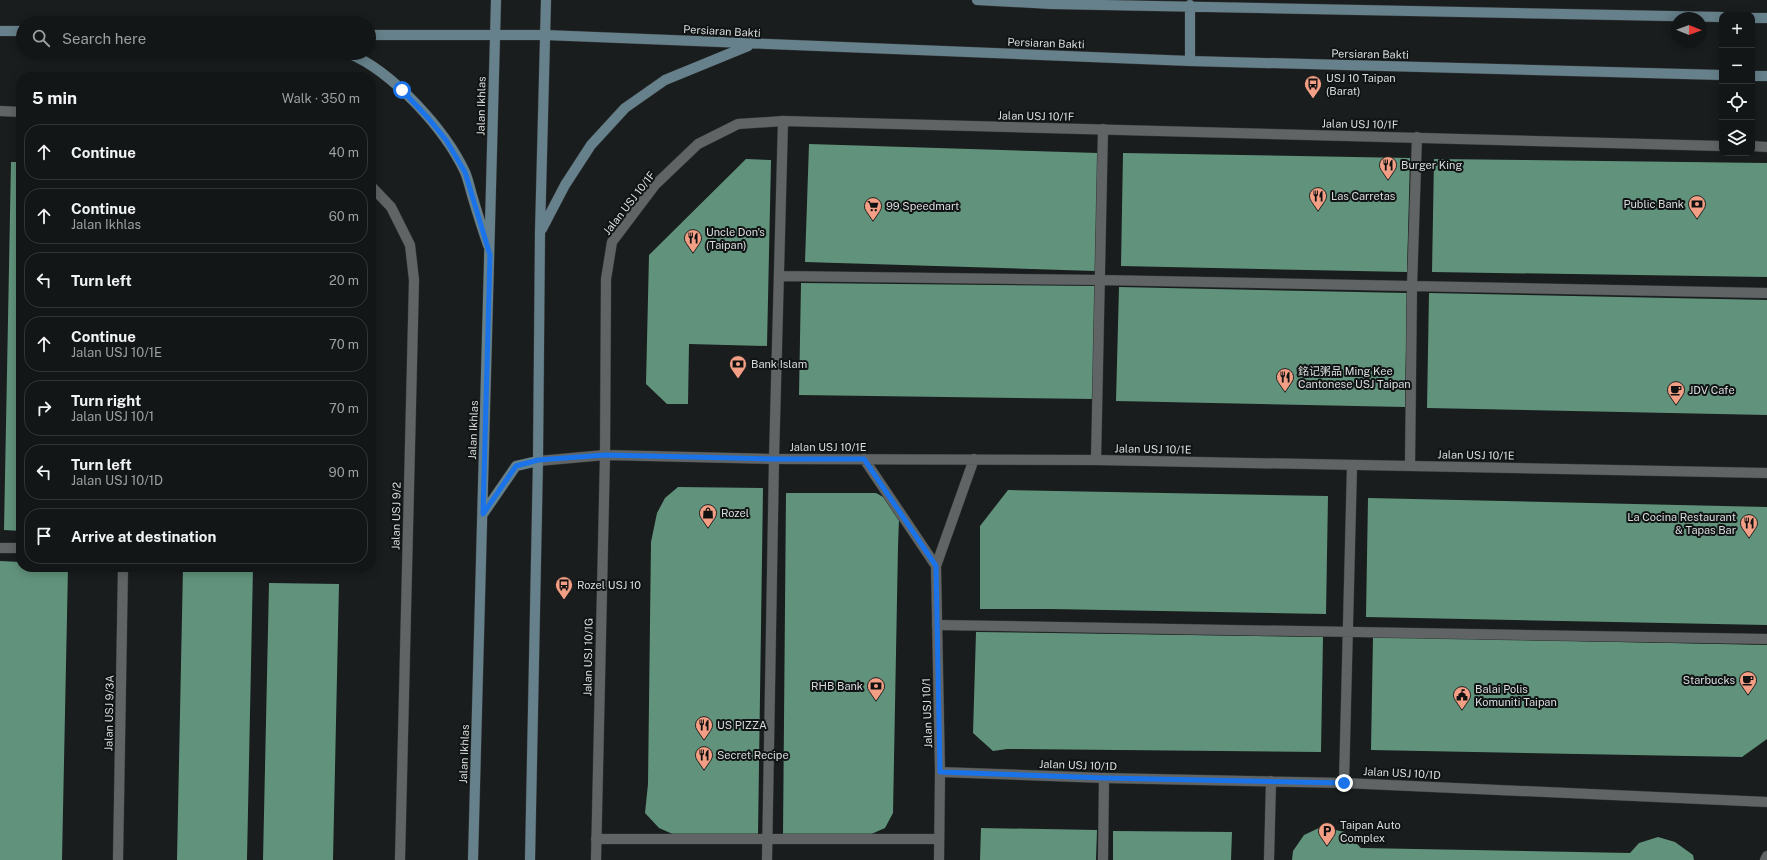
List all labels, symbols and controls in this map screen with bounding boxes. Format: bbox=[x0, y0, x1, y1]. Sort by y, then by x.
north arrow bbox=[1671, 12, 1707, 48]
map controls bbox=[1719, 12, 1755, 156]
button: + bbox=[1719, 12, 1755, 48]
search box bbox=[16, 16, 376, 60]
street label: Persiaran Bakti bbox=[683, 23, 761, 39]
icon: search bbox=[30, 27, 52, 49]
text: Search here bbox=[62, 30, 146, 47]
street label: Persiaran Bakti bbox=[1007, 36, 1085, 50]
street label: Persiaran Bakti bbox=[1331, 47, 1409, 61]
button: − bbox=[1719, 48, 1755, 84]
place label: USJ 10 Taipan (Barat) bbox=[1326, 72, 1396, 97]
bus stop icon: USJ 10 Taipan (Barat) bbox=[1303, 74, 1323, 99]
street label: Jalan Ikhlas bbox=[474, 76, 488, 136]
route start bbox=[393, 81, 411, 99]
button: locate bbox=[1719, 84, 1755, 120]
text: 5 min bbox=[32, 88, 77, 108]
text: Walk · 350 m bbox=[282, 91, 360, 106]
street label: Jalan USJ 10/1F bbox=[997, 109, 1075, 123]
street label: Jalan USJ 10/1F bbox=[1321, 117, 1399, 131]
button: layers bbox=[1719, 120, 1755, 156]
icon: ahead bbox=[33, 141, 55, 163]
text: Continue bbox=[71, 144, 136, 161]
text: 40 m bbox=[328, 145, 359, 160]
restaurant icon: Burger King bbox=[1378, 155, 1398, 180]
place label: Burger King bbox=[1401, 159, 1462, 171]
street label: Jalan USJ 10/1F bbox=[601, 169, 657, 237]
restaurant icon: Las Carretas bbox=[1308, 186, 1328, 211]
place label: Las Carretas bbox=[1331, 190, 1396, 202]
bank icon: Public Bank bbox=[1687, 194, 1707, 219]
supermarket icon: 99 Speedmart bbox=[863, 196, 883, 221]
place label: Public Bank bbox=[1623, 198, 1684, 210]
text: Continue bbox=[71, 200, 136, 217]
place label: 99 Speedmart bbox=[886, 200, 959, 212]
icon: ahead bbox=[33, 205, 55, 227]
text: 60 m bbox=[329, 209, 359, 224]
text: Jalan Ikhlas bbox=[71, 217, 141, 232]
place label: Uncle Don's (Taipan) bbox=[706, 226, 765, 251]
restaurant icon: Uncle Don's (Taipan) bbox=[683, 228, 703, 253]
icon: left bbox=[33, 269, 55, 291]
text: Turn left bbox=[71, 272, 132, 289]
text: 20 m bbox=[329, 273, 359, 288]
text: Continue bbox=[71, 328, 136, 345]
icon: ahead bbox=[33, 333, 55, 355]
text: 70 m bbox=[329, 337, 359, 352]
text: Jalan USJ 10/1E bbox=[71, 345, 162, 360]
bank icon: Bank Islam bbox=[728, 354, 748, 379]
place label: Bank Islam bbox=[751, 358, 807, 370]
place label: 銘记粥品 Ming Kee Cantonese USJ Taipan bbox=[1298, 365, 1411, 390]
restaurant icon: 銘记粥品 Ming Kee Cantonese USJ Taipan bbox=[1275, 367, 1295, 392]
cafe icon: JDV Cafe bbox=[1666, 380, 1686, 405]
place label: JDV Cafe bbox=[1689, 384, 1735, 396]
text: Turn right bbox=[71, 392, 141, 409]
icon: right bbox=[33, 397, 55, 419]
street label: Jalan Ikhlas bbox=[466, 400, 480, 460]
text: 70 m bbox=[329, 401, 359, 416]
text: Jalan USJ 10/1 bbox=[71, 409, 154, 424]
street label: Jalan USJ 10/1E bbox=[789, 441, 867, 453]
street label: Jalan USJ 10/1E bbox=[1114, 442, 1192, 456]
street label: Jalan USJ 10/1E bbox=[1437, 448, 1515, 462]
text: Turn left bbox=[71, 456, 132, 473]
icon: left bbox=[33, 461, 55, 483]
text: 90 m bbox=[329, 465, 359, 480]
text: Jalan USJ 10/1D bbox=[71, 473, 163, 488]
street label: Jalan USJ 9/2 bbox=[389, 481, 403, 550]
shop icon: Rozel bbox=[698, 503, 718, 528]
place label: Rozel bbox=[721, 507, 749, 519]
place label: La Cocina Restaurant & Tapas Bar bbox=[1627, 511, 1736, 536]
restaurant icon: La Cocina Restaurant & Tapas Bar bbox=[1739, 513, 1759, 538]
icon: arrive bbox=[33, 525, 55, 547]
text: Arrive at destination bbox=[71, 528, 216, 545]
bus stop icon: Rozel USJ 10 bbox=[554, 575, 574, 600]
place label: Rozel USJ 10 bbox=[577, 579, 641, 591]
street label: Jalan USJ 10/1G bbox=[581, 618, 595, 696]
cafe icon: Starbucks bbox=[1738, 670, 1758, 695]
place label: Starbucks bbox=[1683, 674, 1735, 686]
street label: Jalan USJ 9/3A bbox=[102, 675, 116, 751]
bank icon: RHB Bank bbox=[866, 676, 886, 701]
street label: Jalan USJ 10/1 bbox=[920, 678, 934, 748]
place label: RHB Bank bbox=[811, 680, 863, 692]
place label: Balai Polis Komuniti Taipan bbox=[1475, 683, 1557, 708]
public building icon: Balai Polis Komuniti Taipan bbox=[1452, 685, 1472, 710]
restaurant icon: US PIZZA bbox=[694, 715, 714, 740]
place label: US PIZZA bbox=[717, 719, 767, 731]
street label: Jalan Ikhlas bbox=[457, 724, 471, 784]
restaurant icon: Secret Recipe bbox=[694, 745, 714, 770]
place label: Secret Recipe bbox=[717, 749, 789, 761]
street label: Jalan USJ 10/1D bbox=[1039, 758, 1118, 772]
street label: Jalan USJ 10/1D bbox=[1363, 765, 1442, 781]
route end bbox=[1335, 774, 1353, 792]
place label: Taipan Auto Complex bbox=[1340, 819, 1401, 844]
parking icon: Taipan Auto Complex bbox=[1317, 821, 1337, 846]

